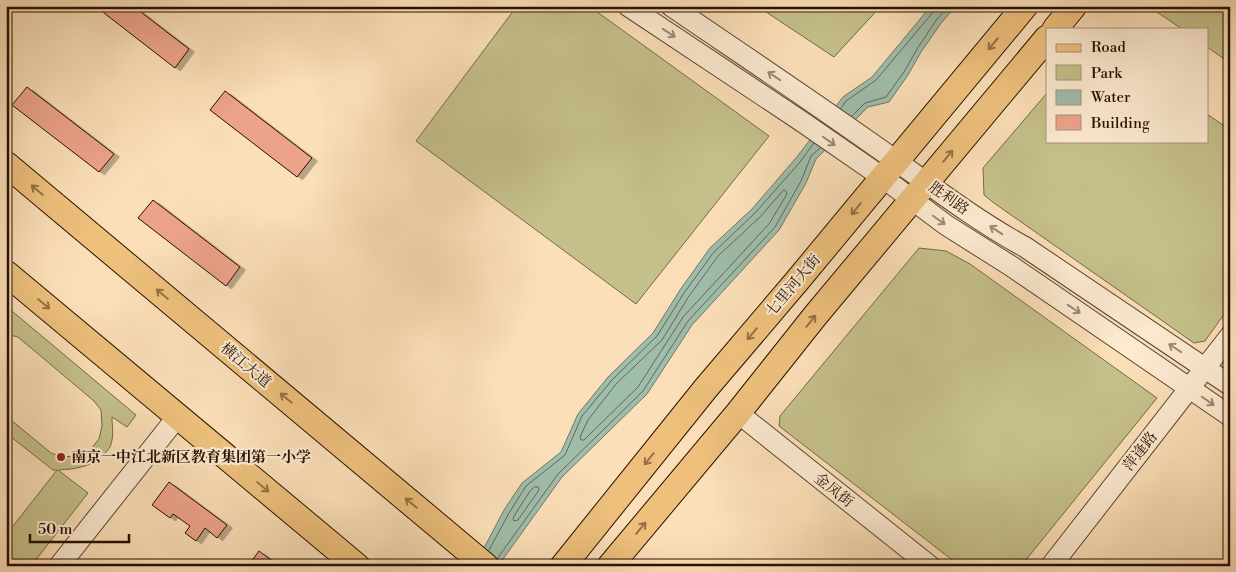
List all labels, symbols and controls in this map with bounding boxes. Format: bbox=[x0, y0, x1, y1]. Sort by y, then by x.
one-way arrow bbox=[661, 28, 675, 38]
legend bbox=[1046, 28, 1208, 142]
one-way arrow bbox=[988, 37, 999, 50]
text: Road bbox=[1091, 38, 1126, 57]
text: Park bbox=[1091, 64, 1123, 83]
one-way arrow bbox=[767, 71, 781, 81]
text: Water bbox=[1090, 88, 1131, 107]
text: Building bbox=[1090, 114, 1150, 133]
one-way arrow bbox=[822, 136, 836, 146]
one-way arrow bbox=[942, 150, 953, 163]
street label: 胜利路 bbox=[925, 178, 973, 219]
one-way arrow bbox=[31, 185, 44, 196]
one-way arrow bbox=[851, 202, 862, 215]
one-way arrow bbox=[932, 215, 946, 225]
one-way arrow bbox=[989, 225, 1003, 235]
street label: 七里河大街 bbox=[762, 250, 825, 320]
one-way arrow bbox=[155, 289, 168, 300]
one-way arrow bbox=[37, 298, 50, 310]
one-way arrow bbox=[1067, 304, 1081, 314]
one-way arrow bbox=[805, 315, 816, 328]
one-way arrow bbox=[747, 327, 758, 340]
street label: 横江大道 bbox=[217, 339, 275, 392]
one-way arrow bbox=[1168, 343, 1182, 353]
one-way arrow bbox=[280, 393, 293, 404]
one-way arrow bbox=[1201, 396, 1215, 406]
street label: 萍逢路 bbox=[1119, 428, 1162, 475]
place label: 南京一中江北新区教育集团第一小学 bbox=[71, 448, 311, 467]
marker: 南京一中江北新区教育集团第一小学 bbox=[55, 451, 67, 463]
one-way arrow bbox=[643, 453, 654, 466]
street label: 金凤街 bbox=[810, 469, 857, 512]
one-way arrow bbox=[256, 481, 269, 492]
one-way arrow bbox=[405, 498, 418, 509]
scale bar bbox=[30, 512, 129, 544]
text: 50 m bbox=[38, 520, 72, 539]
one-way arrow bbox=[636, 522, 647, 535]

